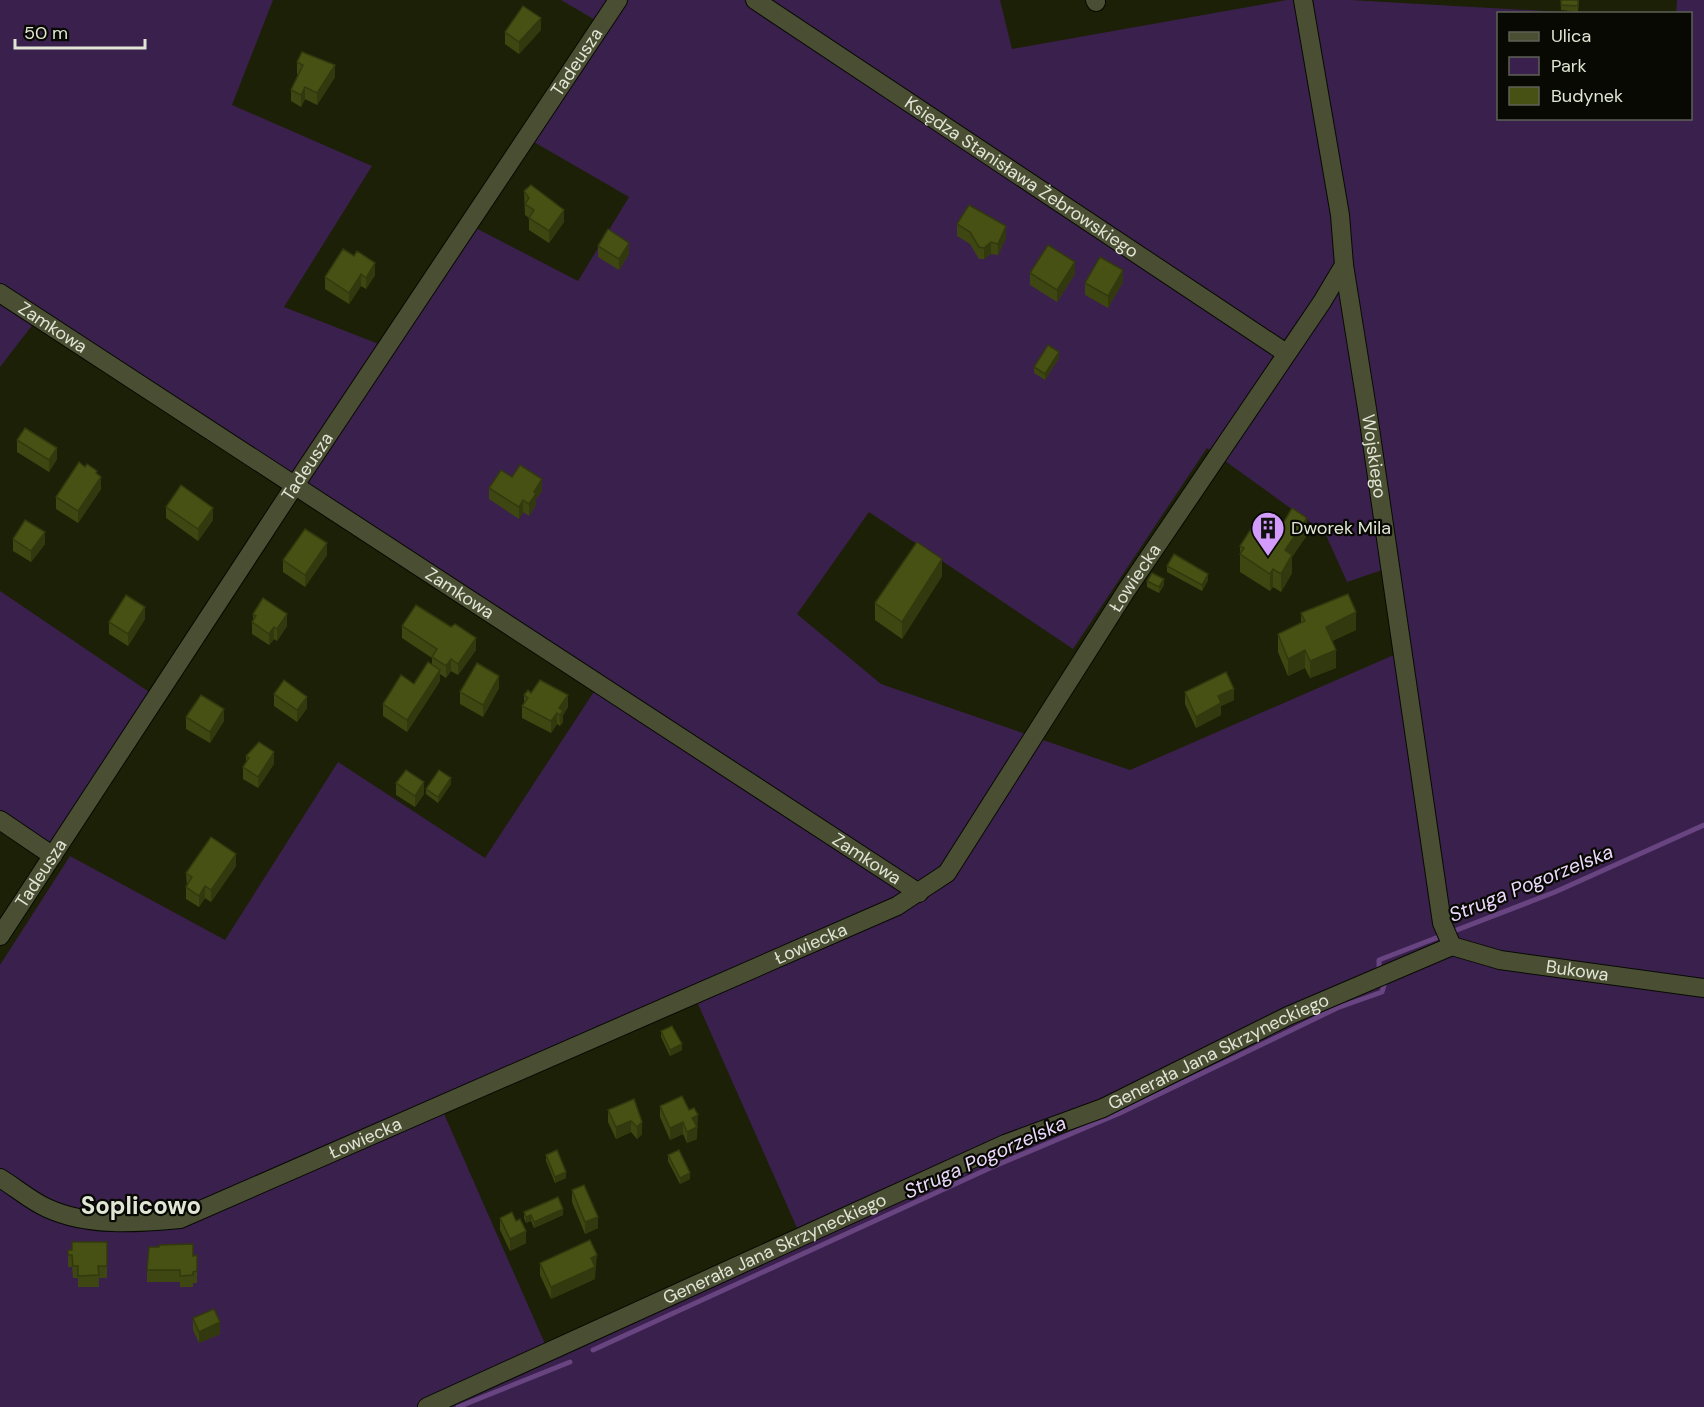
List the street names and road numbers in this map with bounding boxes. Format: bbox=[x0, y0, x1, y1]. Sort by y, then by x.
street label: Tadeusza bbox=[545, 23, 608, 101]
street label: Księdza Stanisława Żebrowskiego bbox=[900, 91, 1143, 264]
street label: Zamkowa bbox=[14, 296, 92, 359]
street label: Wojskiego bbox=[1356, 413, 1392, 500]
street label: Tadeusza bbox=[276, 428, 339, 506]
street label: Łowiecka bbox=[1104, 539, 1167, 617]
street label: Zamkowa bbox=[421, 562, 499, 624]
street label: Zamkowa bbox=[828, 828, 906, 890]
street label: Tadeusza bbox=[10, 834, 72, 912]
street label: Łowiecka bbox=[770, 917, 851, 970]
street label: Bukowa bbox=[1544, 954, 1610, 987]
street label: Generała Jana Skrzyneckiego bbox=[1104, 988, 1333, 1116]
street label: Łowiecka bbox=[325, 1112, 405, 1165]
street label: Generała Jana Skrzyneckiego bbox=[659, 1188, 890, 1310]

